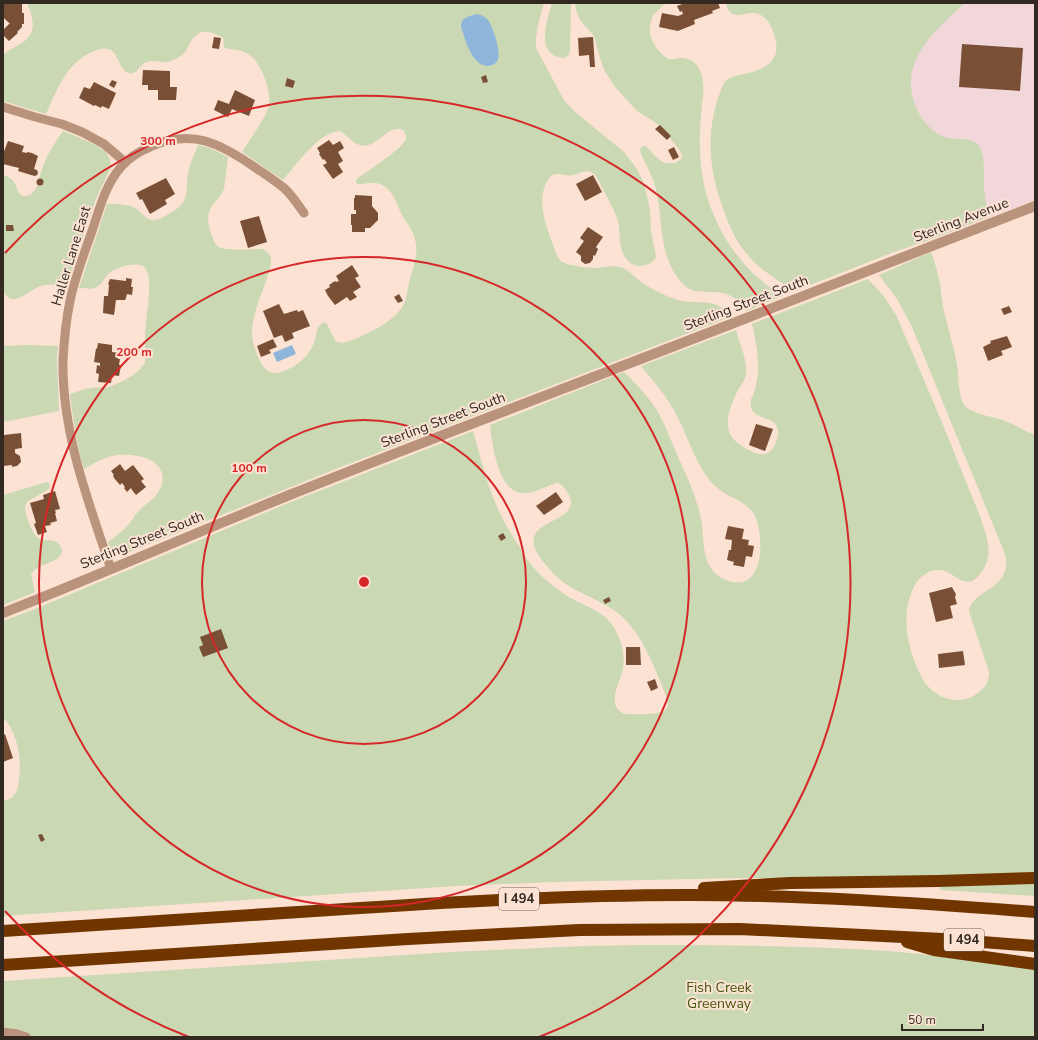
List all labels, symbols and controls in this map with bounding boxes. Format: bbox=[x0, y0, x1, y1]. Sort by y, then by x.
text: 300 m bbox=[140, 133, 176, 149]
street label: Sterling Avenue bbox=[911, 193, 1011, 247]
street label: Haller Lane East bbox=[47, 204, 95, 308]
street label: Sterling Street South bbox=[681, 270, 811, 336]
text: 200 m bbox=[116, 344, 152, 360]
street label: Sterling Street South bbox=[378, 387, 508, 453]
text: 100 m bbox=[231, 460, 267, 476]
street label: Sterling Street South bbox=[77, 506, 207, 574]
centre of rings bbox=[357, 575, 371, 589]
road number: I 494 bbox=[499, 888, 539, 910]
road number: I 494 bbox=[944, 929, 984, 951]
park label: Fish Creek Greenway bbox=[686, 978, 753, 1013]
scale bar bbox=[902, 1006, 983, 1032]
text: 50 m bbox=[908, 1012, 936, 1028]

